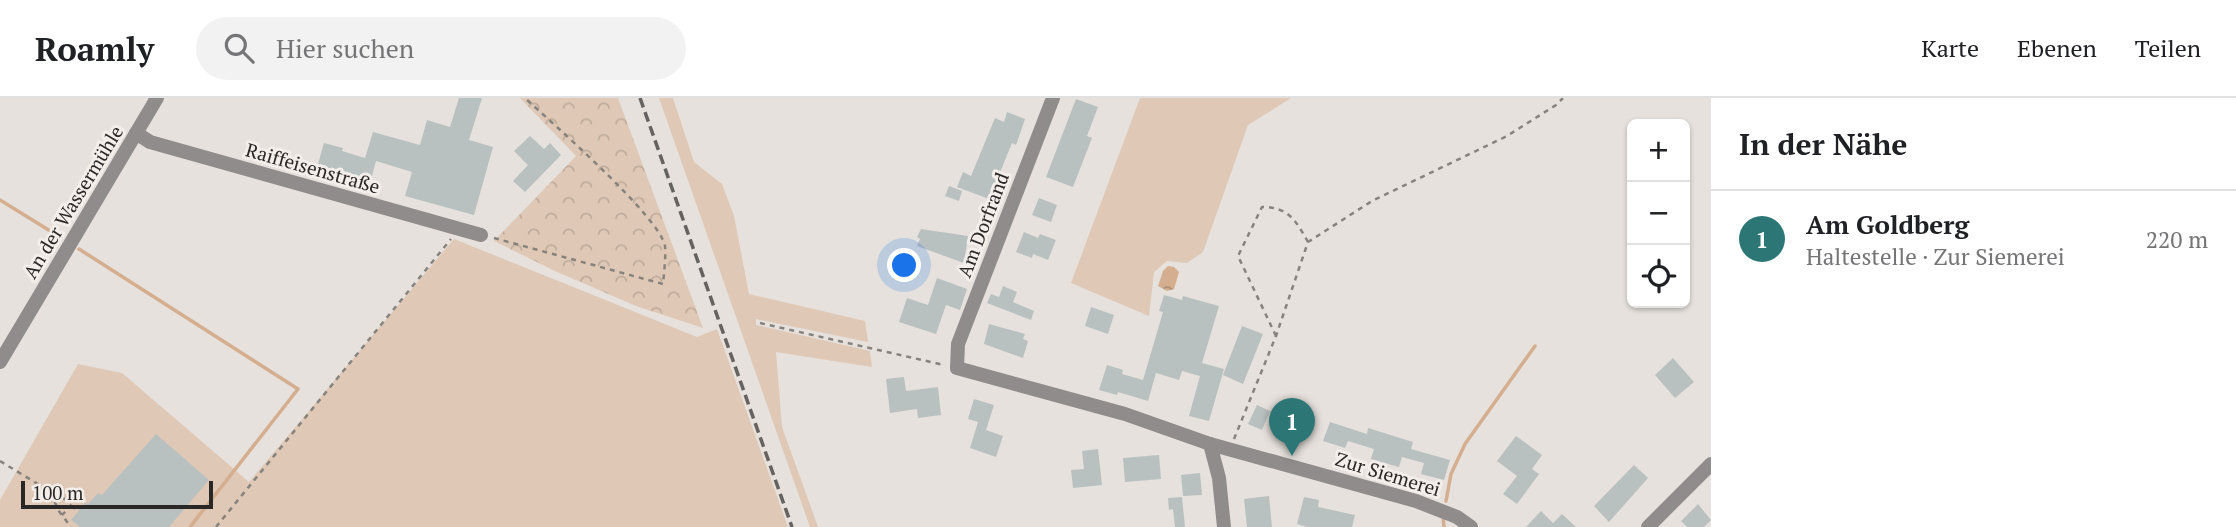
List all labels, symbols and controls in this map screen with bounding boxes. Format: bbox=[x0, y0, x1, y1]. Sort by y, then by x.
search box bbox=[196, 17, 686, 80]
text: Roamly bbox=[35, 27, 154, 70]
icon: search bbox=[220, 29, 258, 67]
text: Hier suchen bbox=[276, 31, 414, 65]
text: Karte bbox=[1921, 32, 1979, 64]
text: Ebenen bbox=[2017, 32, 2097, 64]
text: Teilen bbox=[2135, 32, 2201, 64]
map controls bbox=[1627, 119, 1690, 308]
button: + bbox=[1627, 119, 1690, 182]
street label: An der Wassermühle bbox=[17, 121, 128, 283]
text: In der Nähe bbox=[1739, 124, 1907, 164]
street label: Raiffeisenstraße bbox=[243, 136, 383, 199]
street label: Am Dorfrand bbox=[951, 168, 1014, 281]
button: − bbox=[1627, 182, 1690, 245]
text: Am Goldberg bbox=[1806, 207, 1969, 241]
text: 1 bbox=[1756, 224, 1769, 255]
text: 220 m bbox=[2146, 224, 2208, 255]
text: Haltestelle · Zur Siemerei bbox=[1806, 241, 2065, 272]
button: locate bbox=[1627, 245, 1690, 308]
your location bbox=[887, 248, 921, 282]
pin: 1 bbox=[1269, 398, 1315, 456]
street label: Zur Siemerei bbox=[1333, 446, 1444, 501]
scale bar bbox=[21, 478, 214, 510]
text: 100 m bbox=[32, 480, 83, 505]

